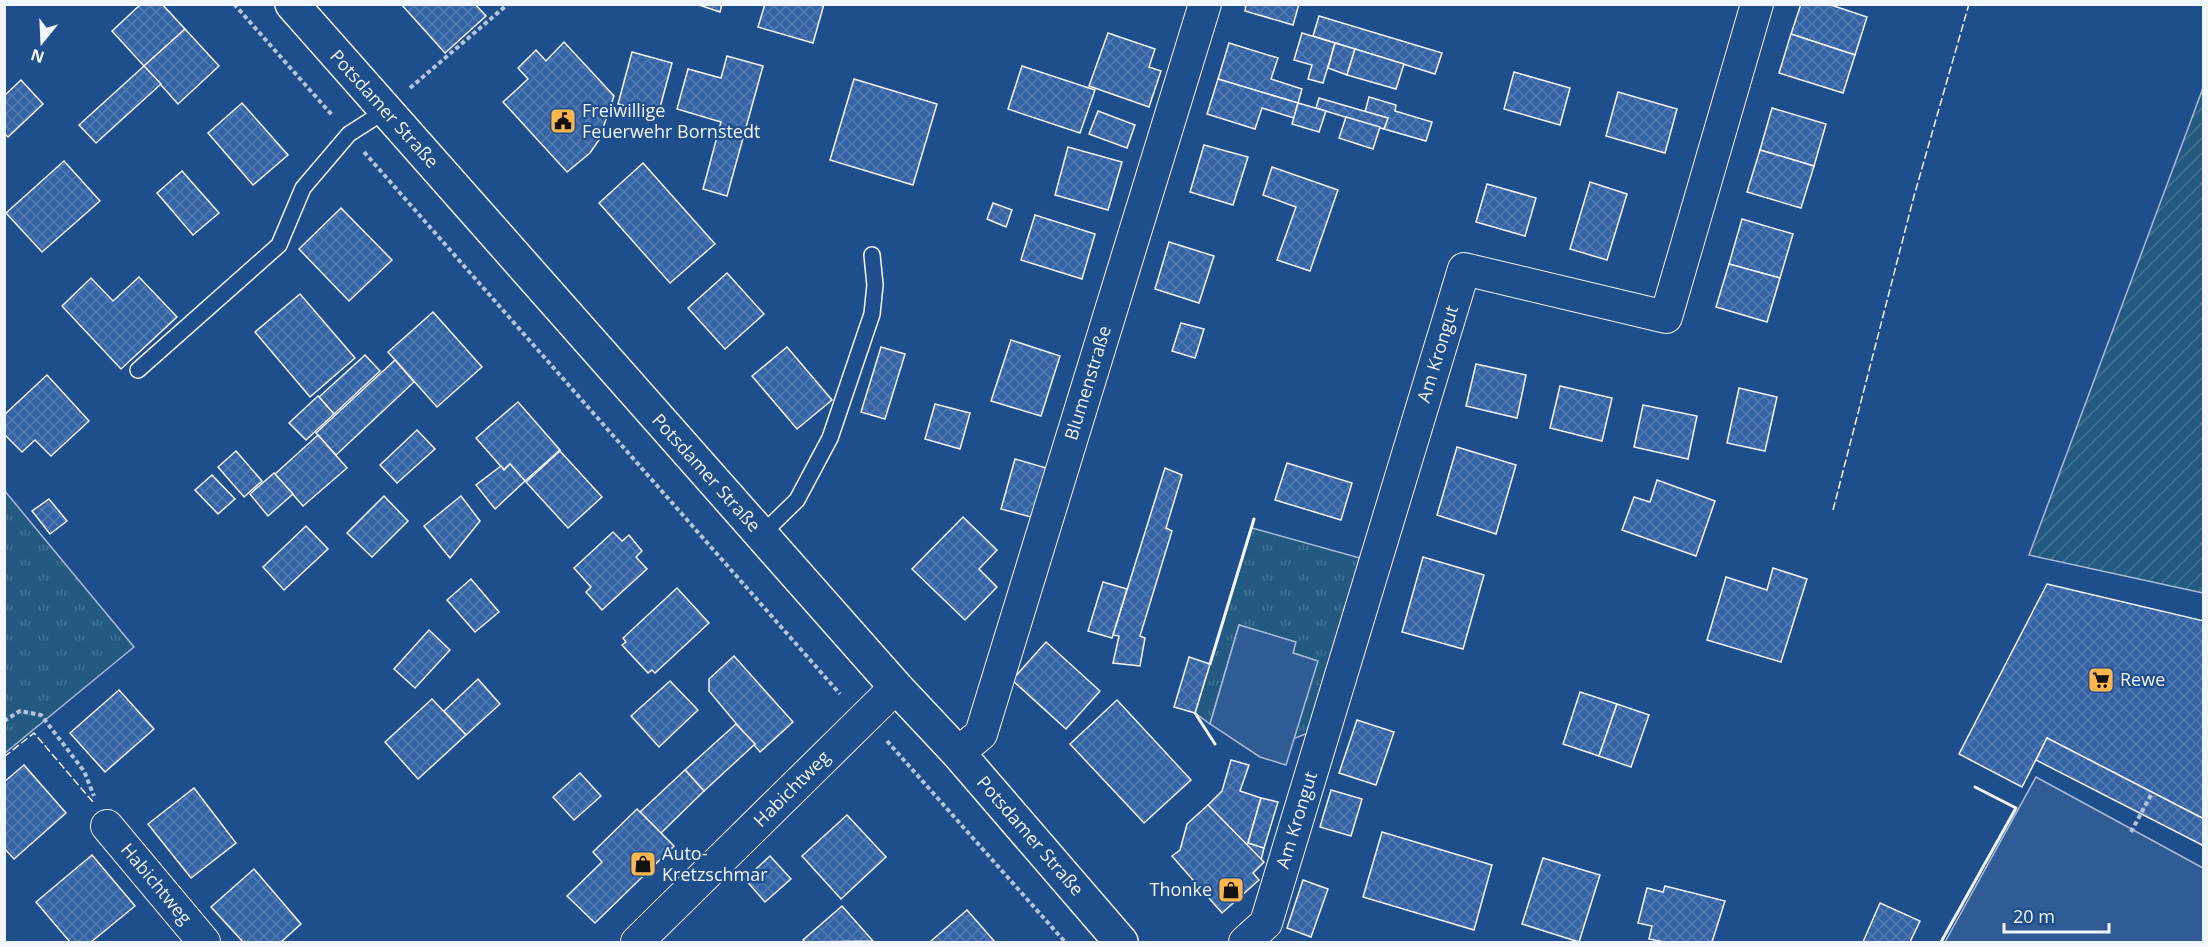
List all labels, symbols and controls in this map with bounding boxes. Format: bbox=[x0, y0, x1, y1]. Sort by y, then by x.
north arrow bbox=[12, 12, 72, 72]
text: N bbox=[28, 44, 47, 69]
street label: Potsdamer Straße bbox=[325, 44, 444, 173]
place label: Freiwillige Feuerwehr Bornstedt bbox=[582, 98, 760, 143]
public building icon: Freiwillige Feuerwehr Bornstedt bbox=[548, 106, 578, 136]
street label: Am Krongut bbox=[1411, 302, 1463, 405]
street label: Blumenstraße bbox=[1058, 322, 1116, 443]
street label: Potsdamer Straße bbox=[647, 408, 766, 537]
supermarket icon: Rewe bbox=[2086, 665, 2116, 695]
place label: Rewe bbox=[2120, 667, 2165, 691]
street label: Habichtweg bbox=[748, 745, 835, 832]
street label: Am Krongut bbox=[1270, 768, 1322, 871]
street label: Potsdamer Straße bbox=[972, 770, 1089, 900]
street label: Habichtweg bbox=[116, 838, 198, 929]
place label: Auto- Kretzschmar bbox=[662, 841, 768, 886]
shop icon: Auto- Kretzschmar bbox=[628, 849, 658, 879]
shop icon: Thonke bbox=[1216, 875, 1246, 905]
place label: Thonke bbox=[1150, 877, 1212, 901]
scale bar bbox=[2004, 896, 2109, 934]
text: 20 m bbox=[2013, 904, 2055, 928]

